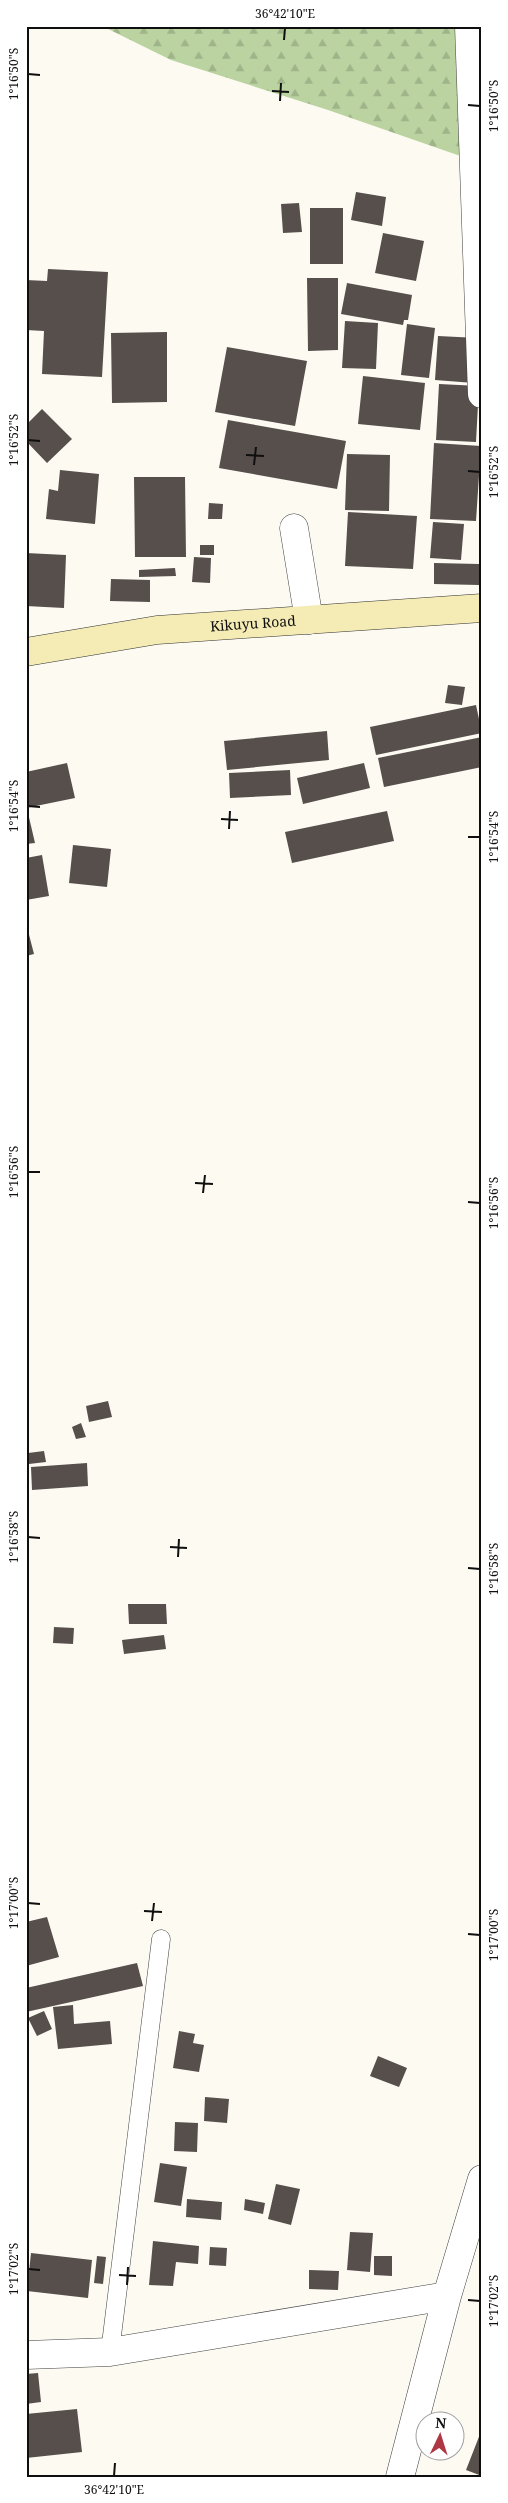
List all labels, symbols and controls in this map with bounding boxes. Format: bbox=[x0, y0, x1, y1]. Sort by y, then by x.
text: 36°42'10"E bbox=[255, 5, 315, 22]
text: 1°16'50"S bbox=[5, 48, 22, 100]
text: 1°16'50"S bbox=[485, 80, 502, 132]
text: 1°16'52"S bbox=[5, 414, 22, 466]
text: 1°16'52"S bbox=[485, 446, 502, 498]
street label: Kikuyu Road bbox=[210, 611, 297, 635]
text: 1°16'54"S bbox=[5, 780, 22, 832]
text: 1°16'54"S bbox=[485, 811, 502, 863]
text: 1°16'56"S bbox=[5, 1146, 22, 1198]
text: 1°16'56"S bbox=[485, 1177, 502, 1229]
text: 1°16'58"S bbox=[5, 1511, 22, 1563]
text: 1°16'58"S bbox=[485, 1543, 502, 1595]
text: 1°17'00"S bbox=[5, 1877, 22, 1929]
text: 1°17'00"S bbox=[485, 1909, 502, 1961]
text: 1°17'02"S bbox=[5, 2243, 22, 2295]
text: 1°17'02"S bbox=[485, 2275, 502, 2327]
north arrow bbox=[416, 2410, 466, 2460]
text: N bbox=[435, 2413, 447, 2432]
text: 36°42'10"E bbox=[84, 2481, 144, 2498]

